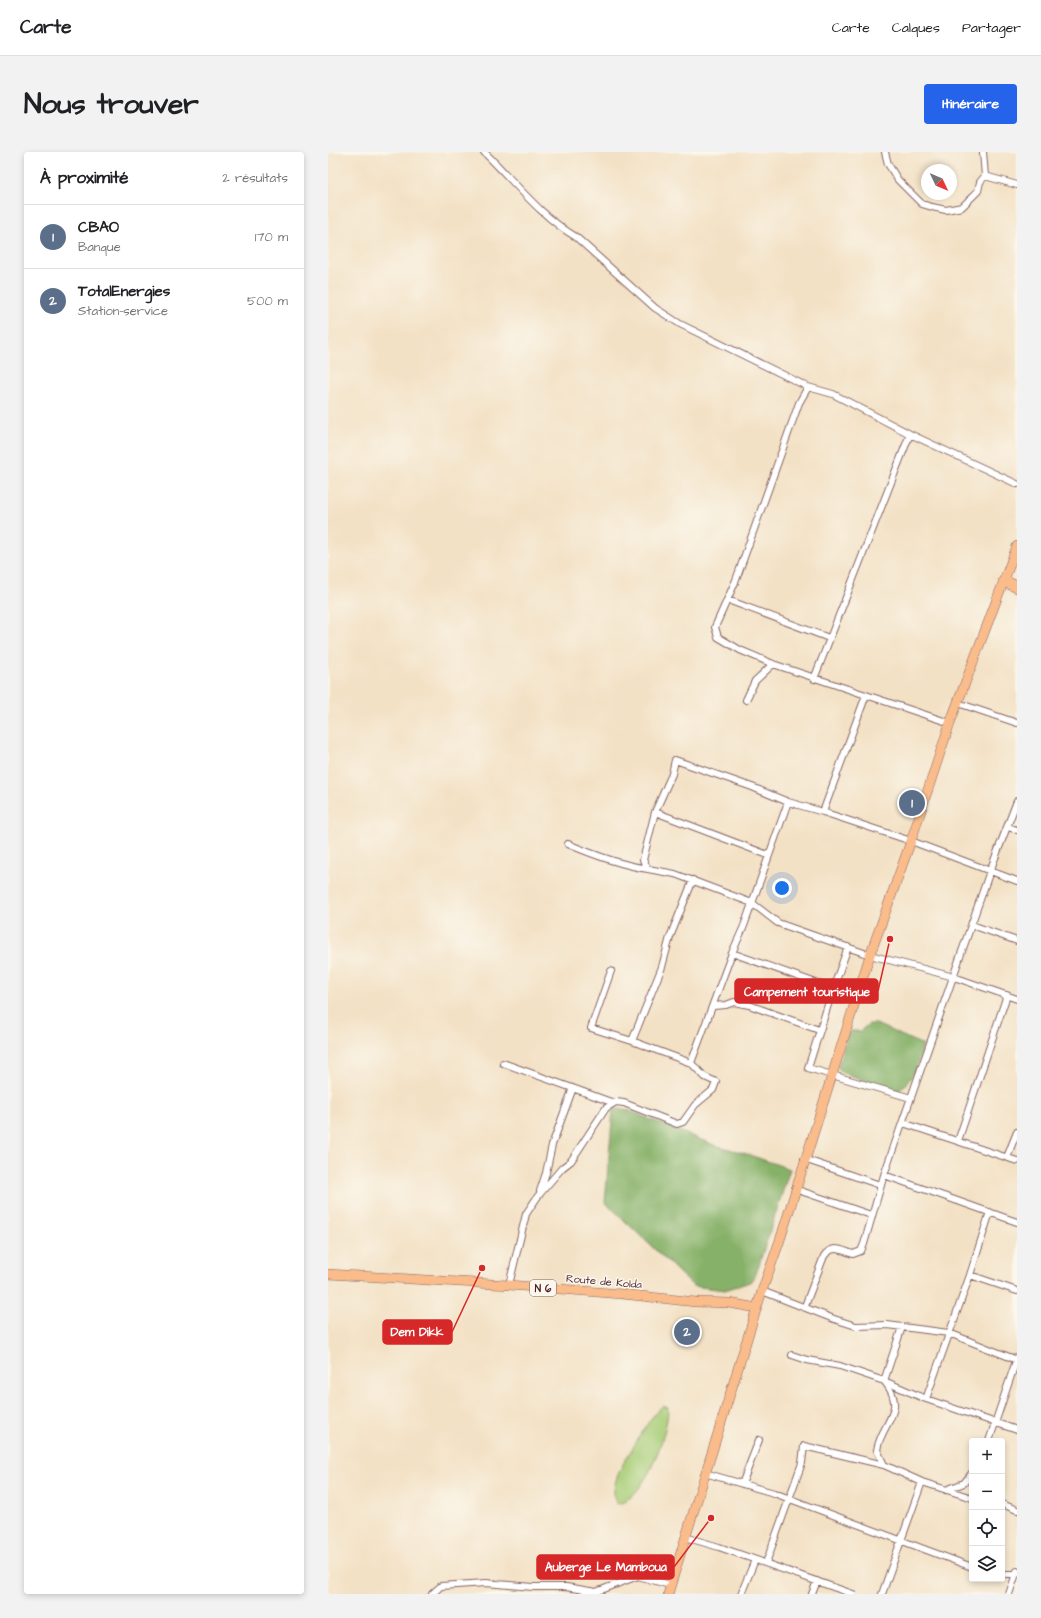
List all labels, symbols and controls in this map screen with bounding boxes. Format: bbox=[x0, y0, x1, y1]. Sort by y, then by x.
text: Carte bbox=[20, 14, 72, 41]
text: Carte bbox=[832, 18, 870, 38]
text: Calques bbox=[892, 18, 940, 38]
text: Partager bbox=[962, 18, 1021, 38]
button: Itinéraire bbox=[924, 84, 1017, 124]
text: Nous trouver bbox=[24, 85, 199, 124]
north arrow bbox=[921, 164, 957, 200]
text: À proximité bbox=[40, 166, 129, 190]
text: 2 résultats bbox=[222, 169, 288, 187]
text: CBAO bbox=[78, 217, 119, 238]
text: 1 bbox=[52, 228, 54, 246]
text: 170 m bbox=[255, 228, 288, 246]
text: Banque bbox=[78, 238, 121, 256]
text: TotalEnergies bbox=[78, 281, 170, 302]
text: 2 bbox=[49, 292, 57, 310]
text: 500 m bbox=[247, 292, 288, 310]
text: Station-service bbox=[78, 302, 168, 320]
pin: 1 bbox=[899, 788, 925, 818]
your location bbox=[772, 878, 792, 898]
callout: Campement touristique bbox=[735, 979, 878, 1003]
text: Campement touristique bbox=[744, 984, 871, 1002]
street label: Route de Kolda bbox=[565, 1271, 643, 1292]
road number: N 6 bbox=[530, 1280, 556, 1296]
pin: 2 bbox=[674, 1317, 700, 1347]
callout: Dem Dikk bbox=[383, 1320, 452, 1344]
text: Dem Dikk bbox=[391, 1324, 444, 1341]
map controls bbox=[969, 1438, 1005, 1582]
button: + bbox=[969, 1438, 1005, 1474]
button: − bbox=[969, 1474, 1005, 1510]
button: locate bbox=[969, 1510, 1005, 1546]
button: layers bbox=[969, 1546, 1005, 1582]
callout: Auberge Le Mamboua bbox=[537, 1555, 674, 1579]
text: Auberge Le Mamboua bbox=[545, 1559, 668, 1578]

